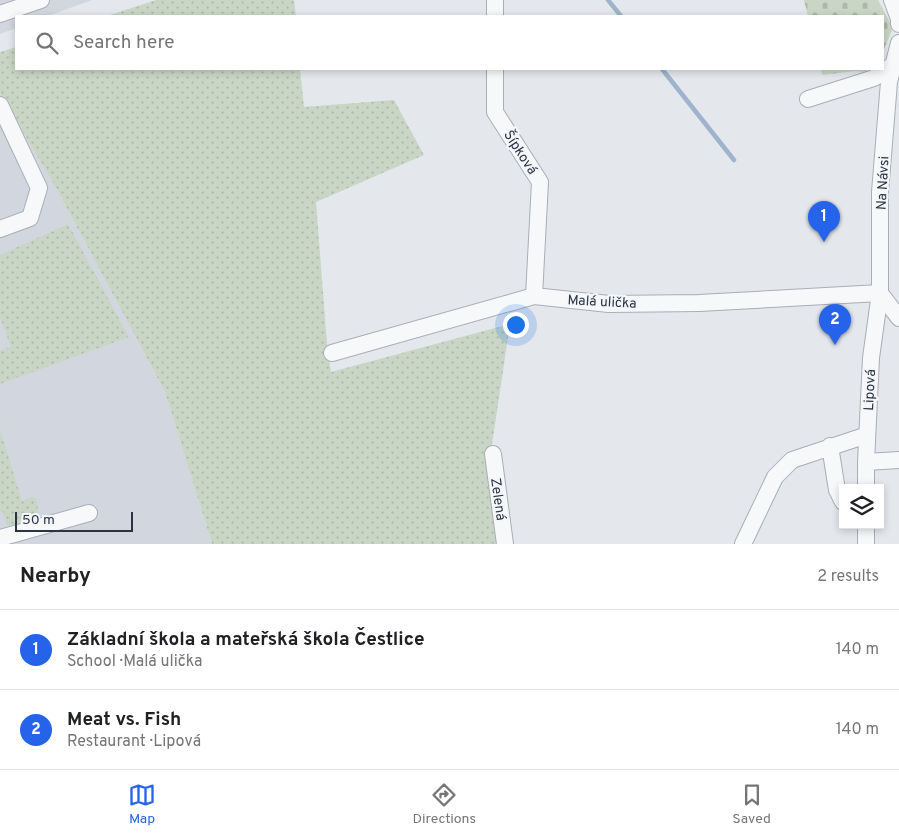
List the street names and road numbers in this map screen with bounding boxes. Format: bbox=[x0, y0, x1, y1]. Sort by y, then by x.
street label: Šípková bbox=[499, 127, 541, 178]
street label: Na Návsi bbox=[874, 156, 893, 211]
street label: Malá ulička bbox=[567, 292, 637, 313]
street label: Lipová bbox=[861, 369, 880, 411]
street label: Zelená bbox=[486, 477, 509, 522]

